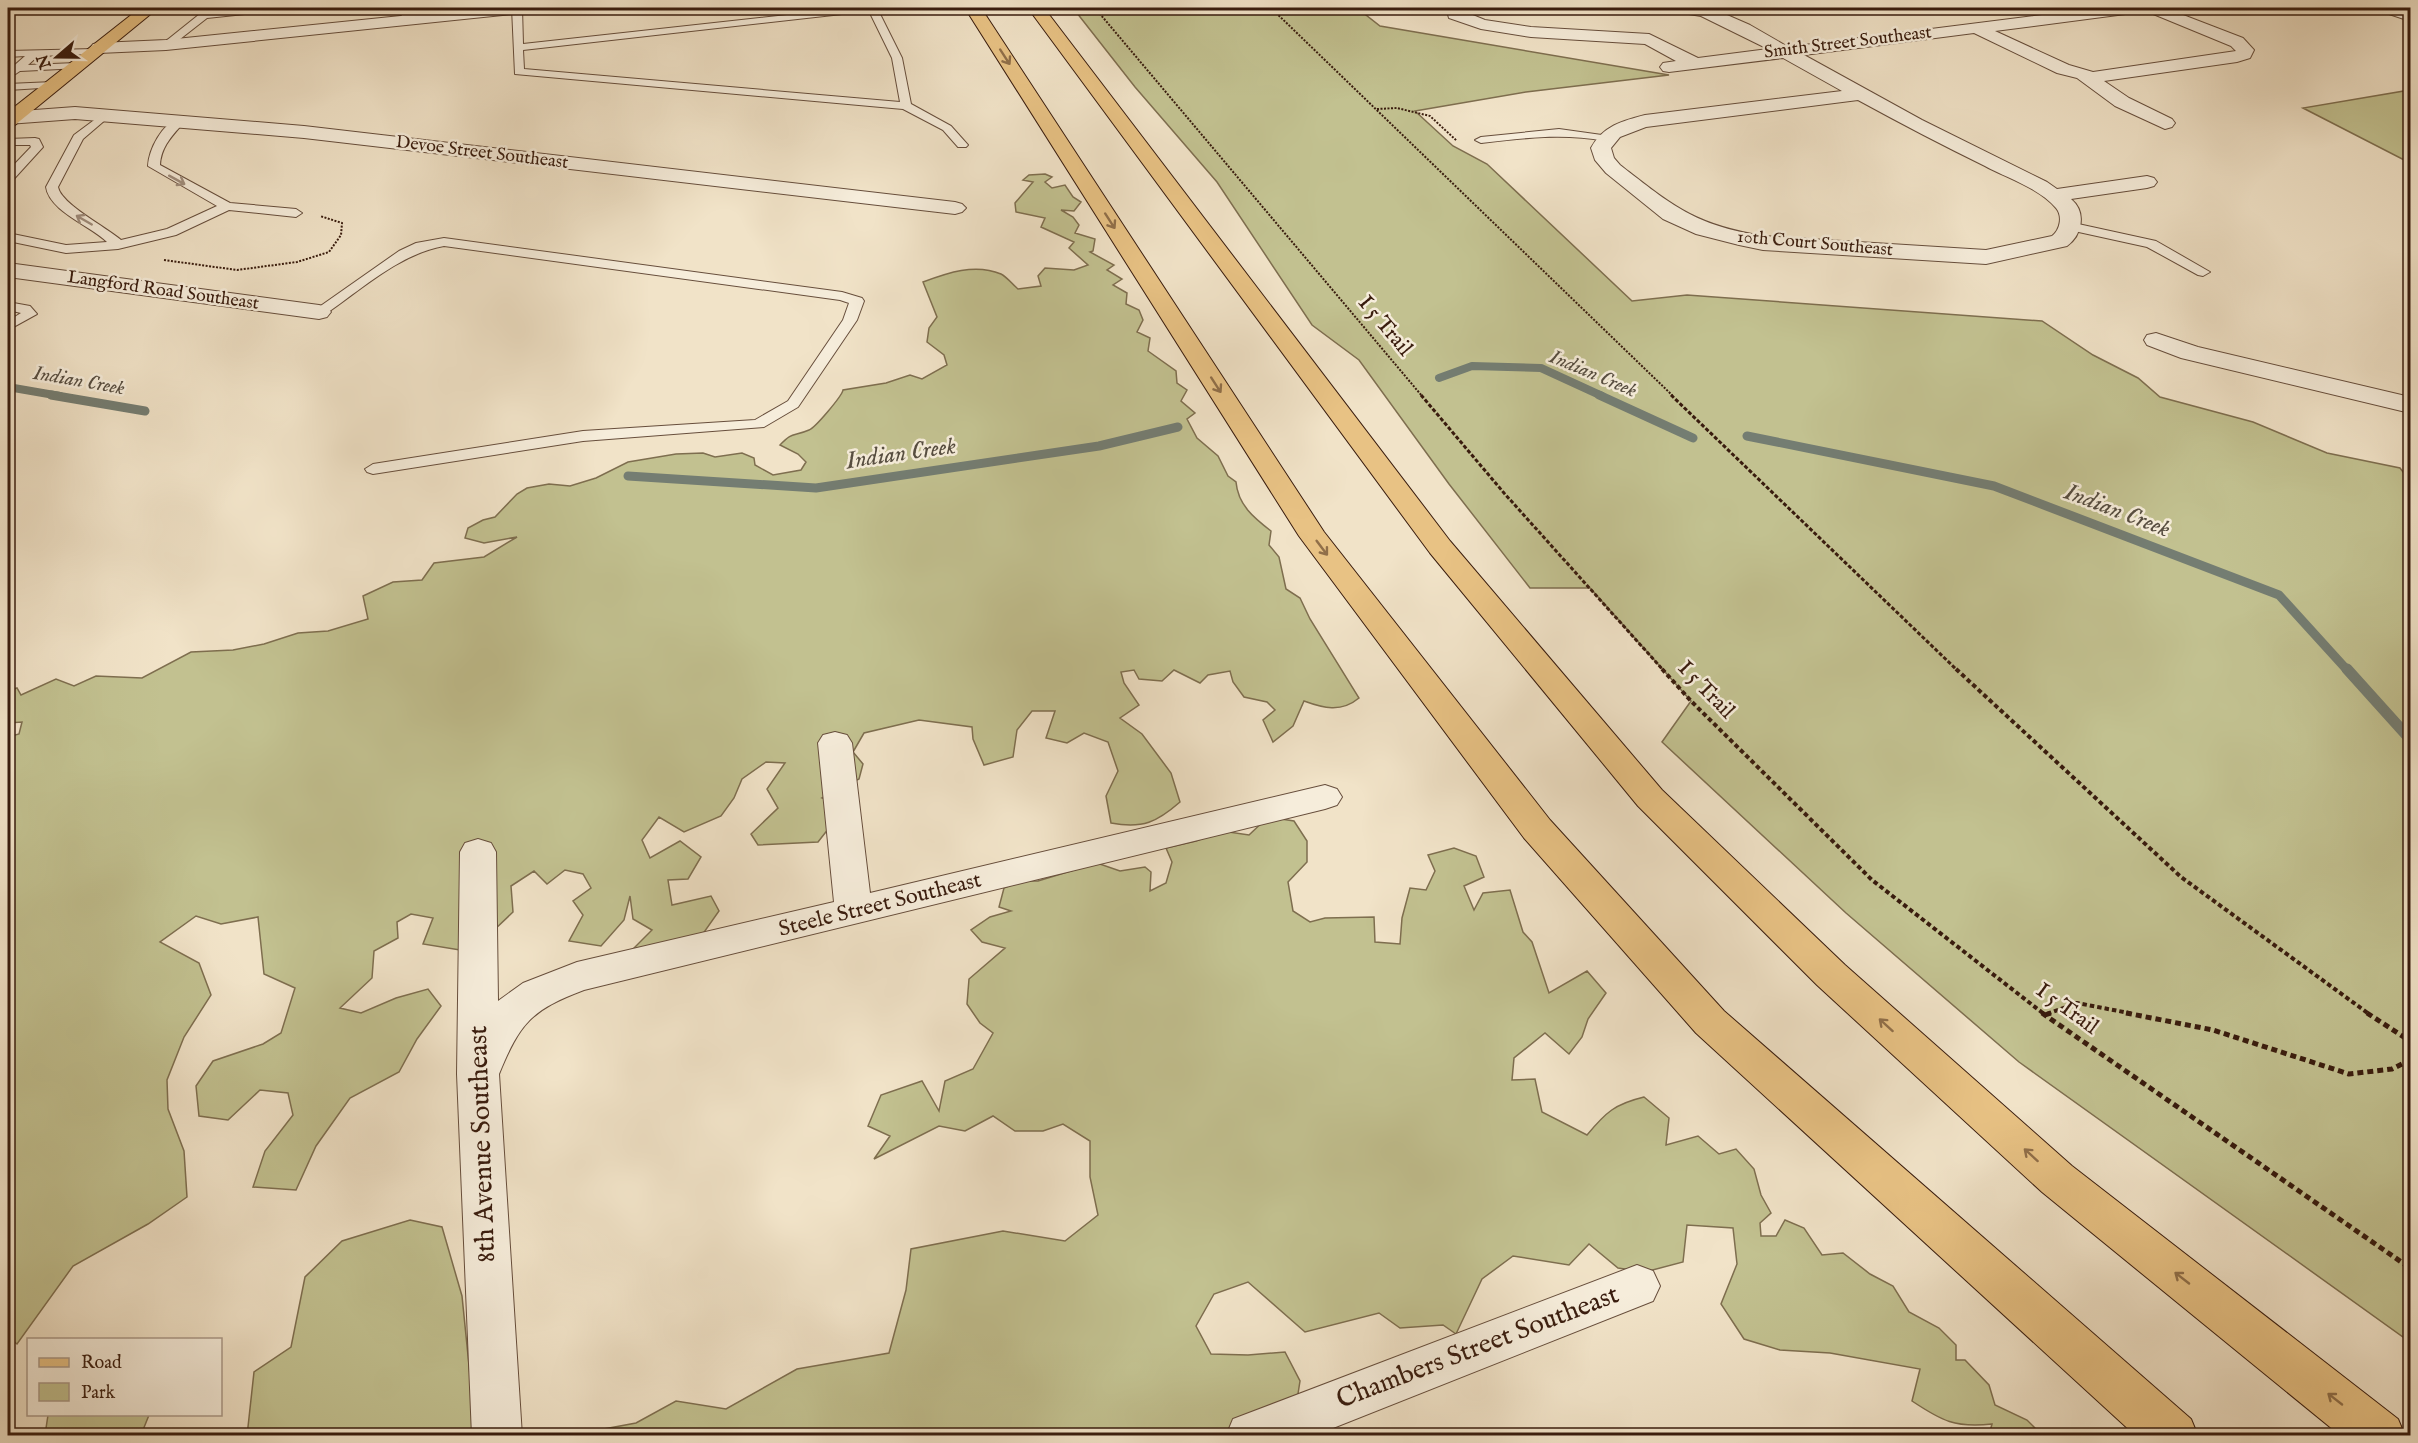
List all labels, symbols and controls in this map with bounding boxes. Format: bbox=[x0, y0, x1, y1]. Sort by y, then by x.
street label: Smith Street Southeast bbox=[1763, 21, 1933, 65]
north arrow bbox=[27, 27, 87, 87]
one-way arrow bbox=[999, 48, 1011, 65]
text: N bbox=[33, 51, 57, 72]
street label: Devoe Street Southeast bbox=[394, 131, 570, 175]
one-way arrow bbox=[167, 175, 185, 186]
one-way arrow bbox=[1104, 212, 1117, 229]
one-way arrow bbox=[76, 214, 93, 226]
street label: 10th Court Southeast bbox=[1736, 226, 1894, 262]
street label: Langford Road Southeast bbox=[66, 266, 260, 316]
street label: I 5 Trail bbox=[1351, 290, 1419, 362]
water label: Indian Creek bbox=[1545, 344, 1640, 404]
water label: Indian Creek bbox=[30, 360, 127, 401]
one-way arrow bbox=[1209, 376, 1222, 393]
water label: Indian Creek bbox=[843, 431, 958, 477]
water label: Indian Creek bbox=[2059, 476, 2175, 545]
one-way arrow bbox=[1316, 540, 1329, 556]
street label: I 5 Trail bbox=[1671, 655, 1741, 725]
street label: Steele Street Southeast bbox=[776, 866, 985, 944]
street label: I 5 Trail bbox=[2030, 977, 2104, 1041]
one-way arrow bbox=[1879, 1018, 1894, 1032]
street label: 8th Avenue Southeast bbox=[462, 1025, 504, 1263]
one-way arrow bbox=[2023, 1148, 2038, 1162]
one-way arrow bbox=[2174, 1271, 2190, 1284]
street label: Chambers Street Southeast bbox=[1332, 1278, 1624, 1418]
legend bbox=[27, 1338, 222, 1416]
text: Road bbox=[81, 1352, 122, 1375]
text: Park bbox=[81, 1382, 116, 1405]
one-way arrow bbox=[2327, 1393, 2343, 1406]

